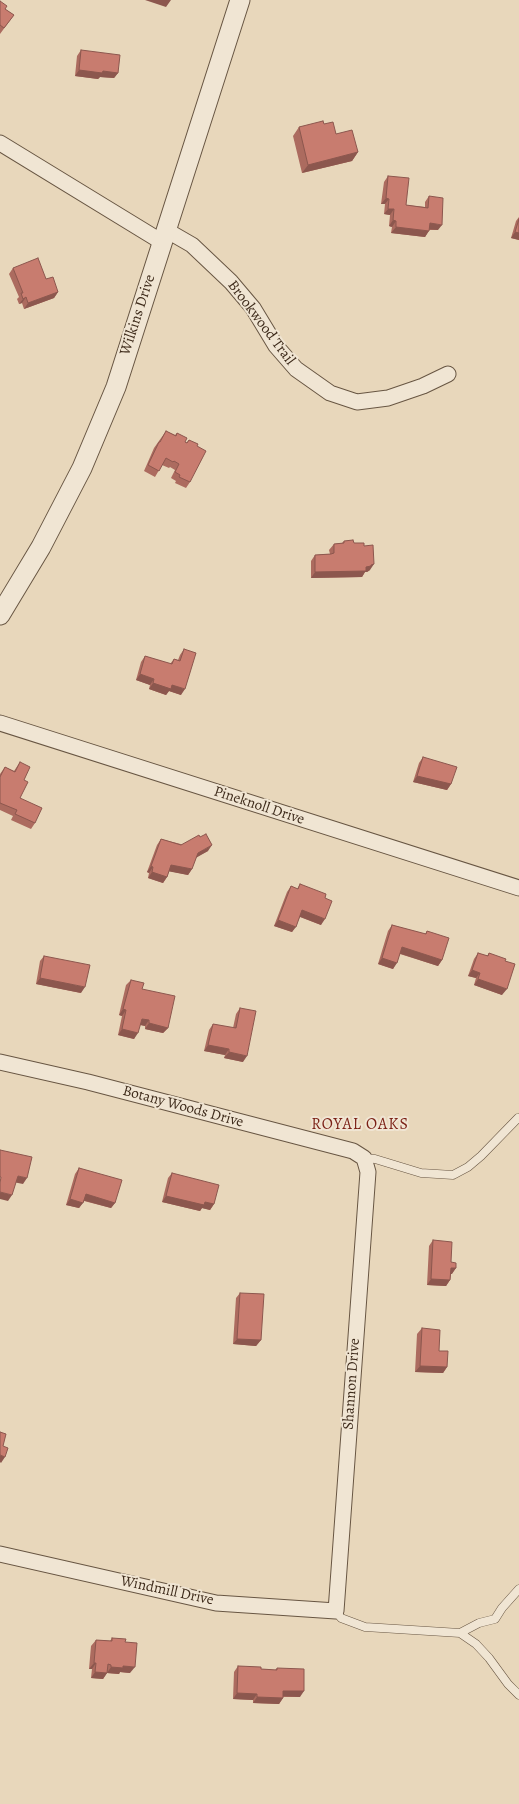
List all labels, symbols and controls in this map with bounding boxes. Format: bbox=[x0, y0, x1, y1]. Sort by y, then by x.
street label: Wilkins Drive bbox=[116, 272, 160, 358]
street label: Brookwood Trail bbox=[223, 277, 299, 369]
street label: Pineknoll Drive bbox=[211, 783, 307, 829]
street label: Botany Woods Drive bbox=[121, 1082, 245, 1132]
district label: ROYAL OAKS bbox=[310, 1115, 410, 1135]
street label: Shannon Drive bbox=[340, 1338, 364, 1430]
street label: Windmill Drive bbox=[119, 1572, 215, 1610]

